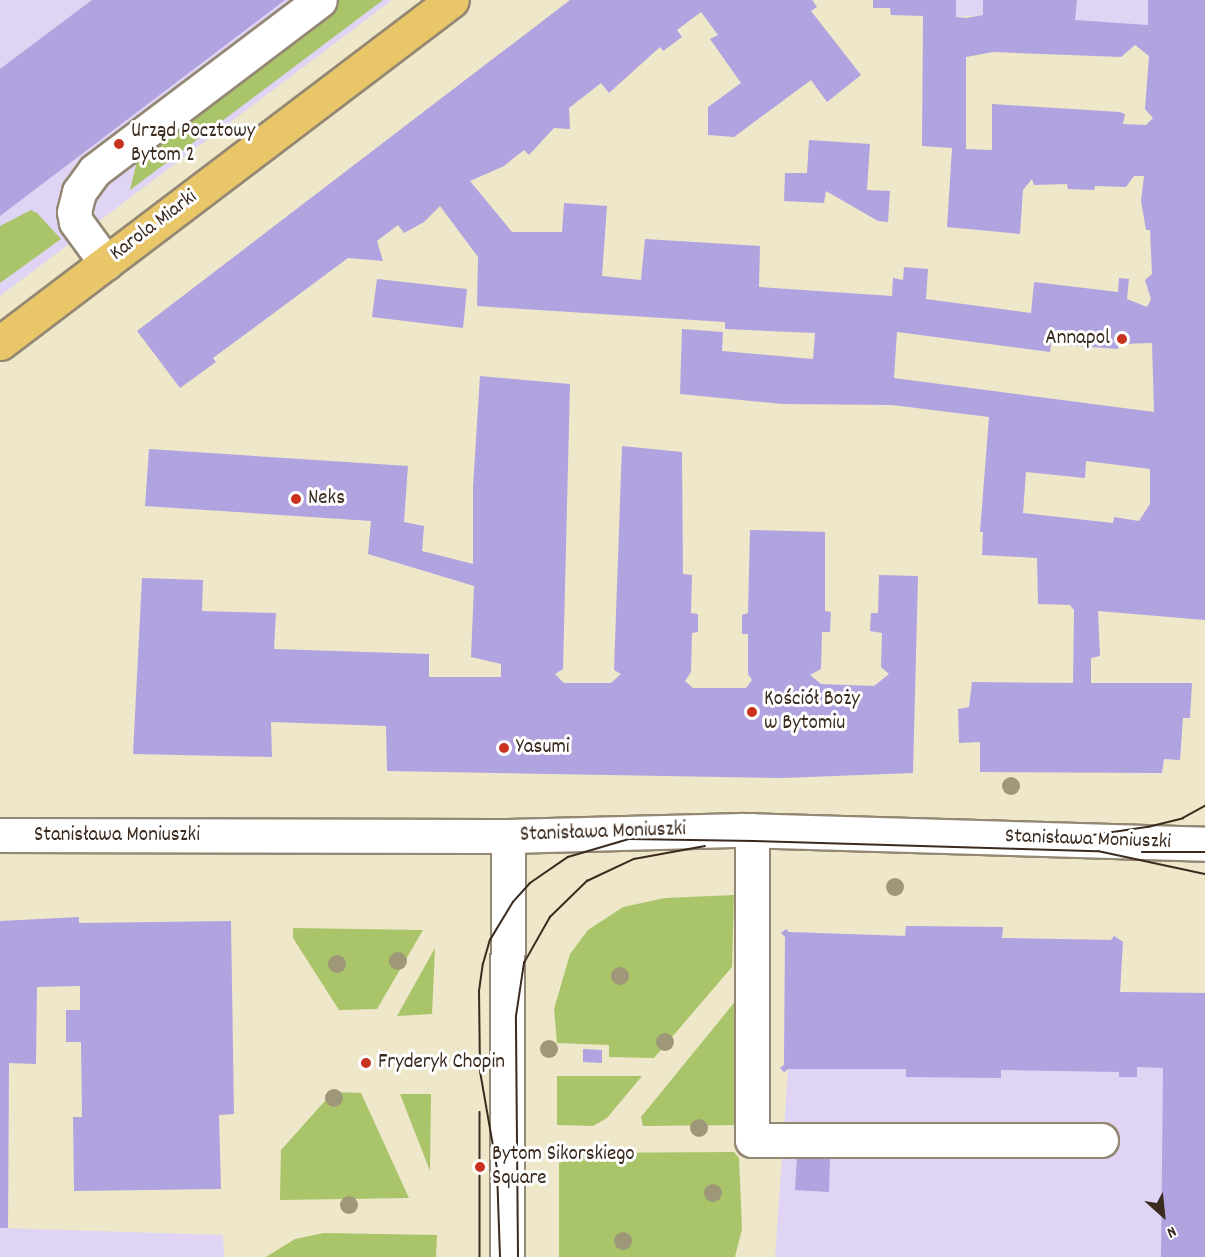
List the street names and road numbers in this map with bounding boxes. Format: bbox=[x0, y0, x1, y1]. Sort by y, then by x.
street label: Karola Miarki bbox=[105, 185, 203, 267]
street label: Stanisława Moniuszki bbox=[520, 818, 686, 848]
street label: Stanisława Moniuszki bbox=[34, 823, 200, 849]
street label: Stanisława Moniuszki bbox=[1005, 825, 1171, 855]

